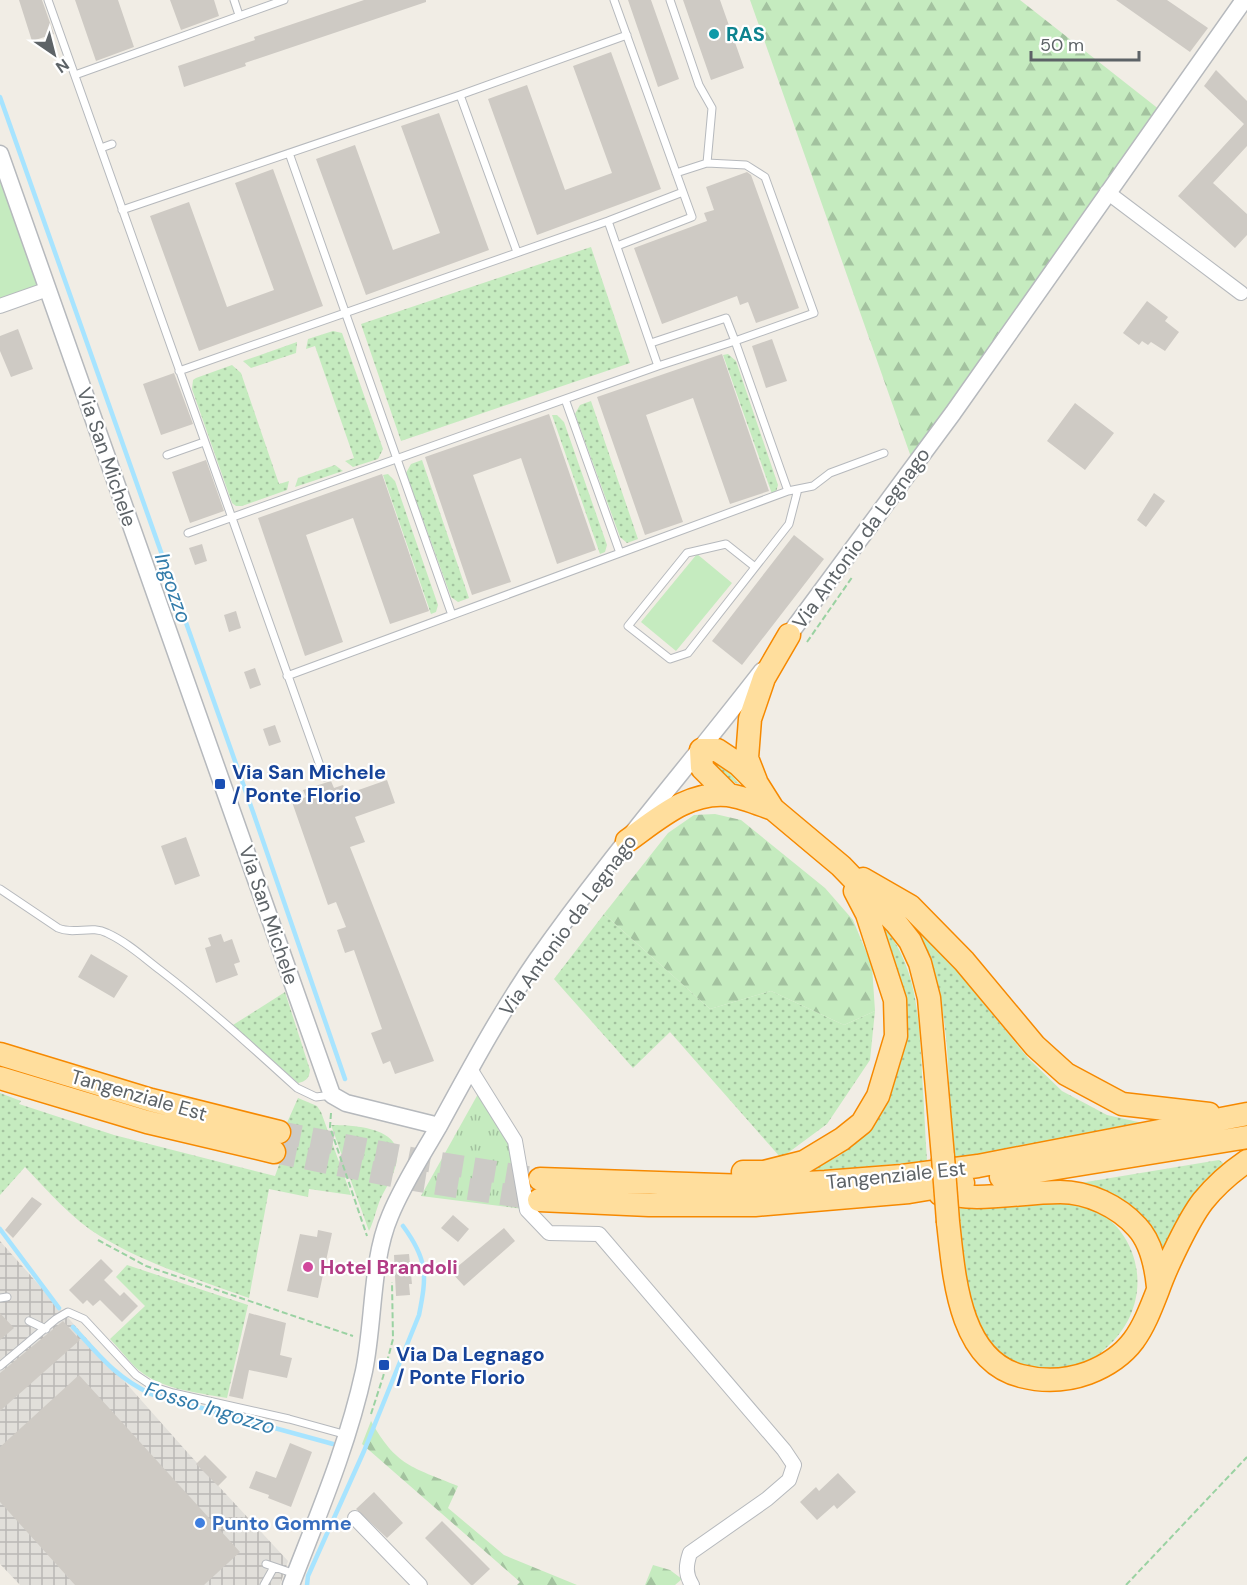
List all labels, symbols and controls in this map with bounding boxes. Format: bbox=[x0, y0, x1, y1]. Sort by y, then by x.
place label: RAS bbox=[726, 21, 765, 47]
north arrow bbox=[24, 24, 84, 84]
scale bar bbox=[1031, 24, 1139, 62]
marker: RAS bbox=[707, 27, 721, 41]
text: 50 m bbox=[1040, 33, 1084, 57]
text: N bbox=[52, 54, 73, 78]
street label: Via San Michele bbox=[71, 384, 143, 530]
street label: Via Antonio da Legnago bbox=[786, 442, 936, 634]
water label: Ingozzo bbox=[148, 549, 198, 627]
place label: Via San Michele / Ponte Florio bbox=[232, 759, 386, 808]
marker: Via San Michele / Ponte Florio bbox=[213, 777, 227, 791]
street label: Via Antonio da Legnago bbox=[493, 829, 643, 1021]
street label: Via San Michele bbox=[233, 842, 305, 988]
street label: Tangenziale Est bbox=[68, 1063, 210, 1127]
street label: Tangenziale Est bbox=[825, 1155, 967, 1195]
place label: Hotel Brandoli bbox=[320, 1254, 458, 1280]
marker: Hotel Brandoli bbox=[301, 1260, 315, 1274]
place label: Via Da Legnago / Ponte Florio bbox=[396, 1341, 545, 1390]
marker: Via Da Legnago / Ponte Florio bbox=[377, 1358, 391, 1372]
water label: Fosso Ingozzo bbox=[141, 1375, 279, 1441]
place label: Punto Gomme bbox=[212, 1510, 352, 1536]
marker: Punto Gomme bbox=[193, 1516, 207, 1530]

